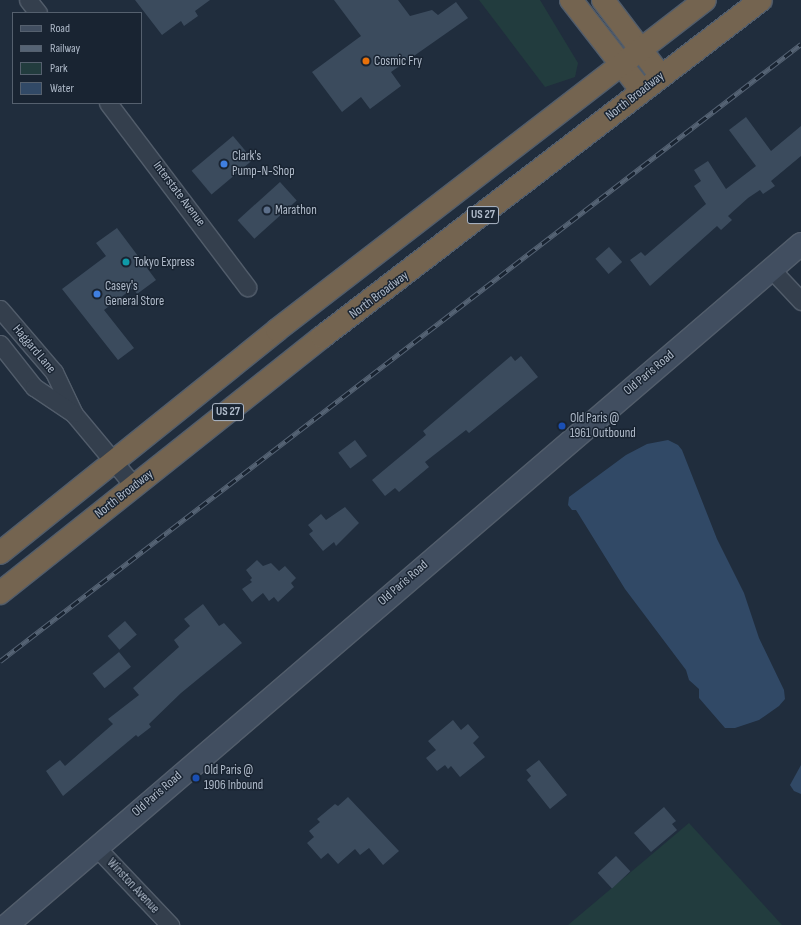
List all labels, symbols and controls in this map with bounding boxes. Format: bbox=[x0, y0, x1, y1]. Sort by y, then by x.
legend bbox=[12, 12, 142, 104]
text: Road bbox=[50, 21, 70, 36]
text: Railway bbox=[50, 41, 80, 56]
place label: Cosmic Fry bbox=[374, 53, 422, 69]
marker: Cosmic Fry bbox=[361, 56, 371, 66]
text: Park bbox=[50, 61, 68, 76]
street label: North Broadway bbox=[603, 68, 667, 124]
text: Water bbox=[50, 81, 74, 96]
place label: Clark's Pump-N-Shop bbox=[232, 149, 295, 180]
street label: Interstate Avenue bbox=[149, 158, 209, 230]
marker: Clark's Pump-N-Shop bbox=[219, 159, 229, 169]
place label: Marathon bbox=[275, 202, 317, 218]
marker: Marathon bbox=[262, 205, 272, 215]
road number: US 27 bbox=[466, 205, 500, 225]
place label: Tokyo Express bbox=[134, 254, 195, 270]
marker: Tokyo Express bbox=[121, 257, 131, 267]
street label: North Broadway bbox=[346, 268, 412, 322]
place label: Casey's General Store bbox=[105, 279, 164, 310]
marker: Casey's General Store bbox=[92, 289, 102, 299]
street label: Haggard Lane bbox=[9, 322, 59, 376]
street label: Old Paris Road bbox=[621, 347, 677, 399]
road number: US 27 bbox=[211, 402, 245, 422]
place label: Old Paris @ 1961 Outbound bbox=[570, 411, 636, 442]
marker: Old Paris @ 1961 Outbound bbox=[557, 421, 567, 431]
street label: North Broadway bbox=[92, 466, 156, 522]
street label: Old Paris Road bbox=[375, 557, 431, 609]
place label: Old Paris @ 1906 Inbound bbox=[204, 763, 263, 794]
street label: Old Paris Road bbox=[129, 768, 185, 820]
marker: Old Paris @ 1906 Inbound bbox=[191, 773, 201, 783]
street label: Winston Avenue bbox=[103, 855, 163, 917]

